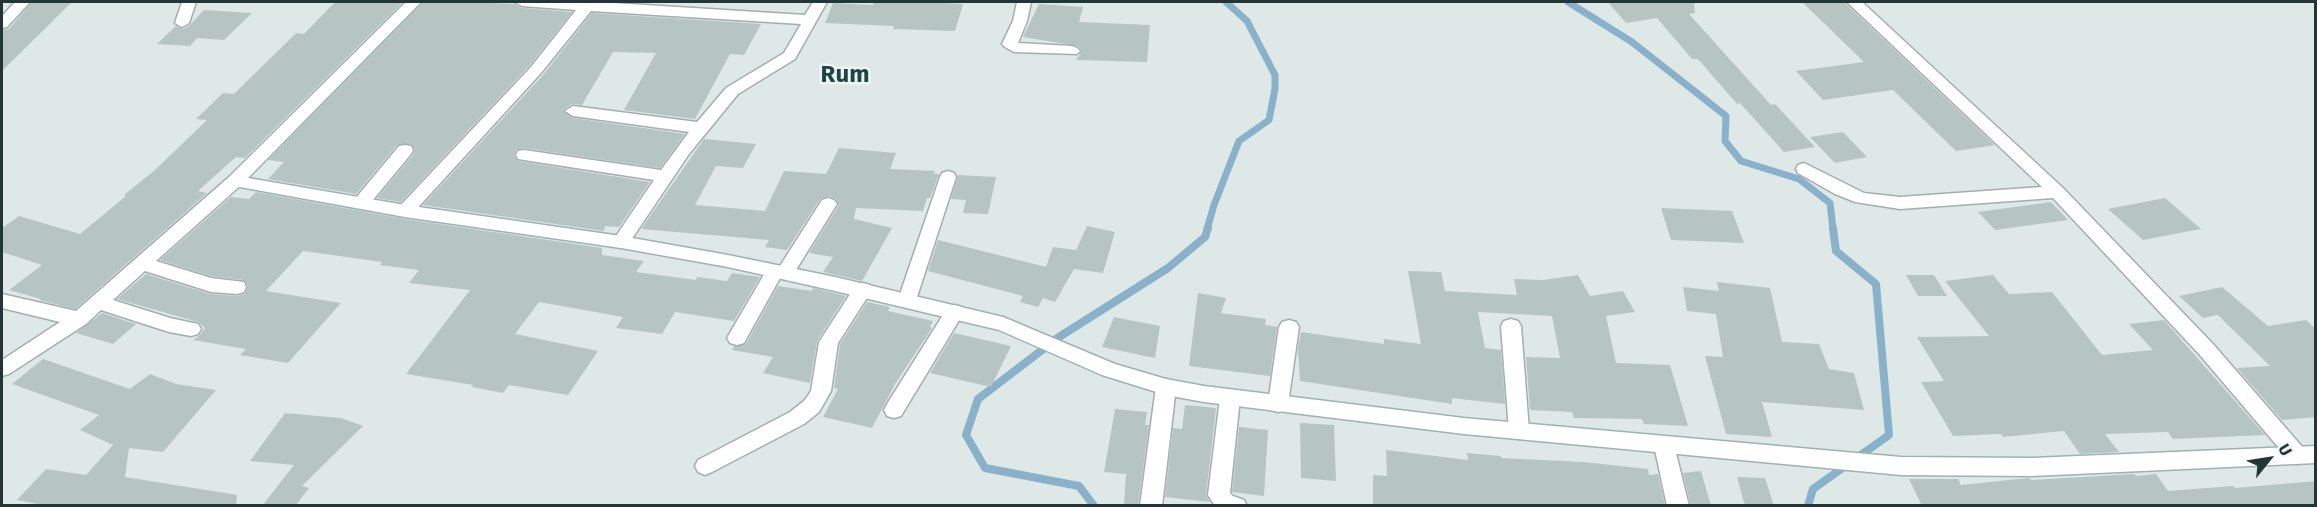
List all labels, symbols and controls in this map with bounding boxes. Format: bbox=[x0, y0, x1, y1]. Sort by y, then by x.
district label: Rum bbox=[821, 61, 869, 89]
north arrow bbox=[2239, 429, 2299, 489]
text: U bbox=[2274, 440, 2296, 459]

